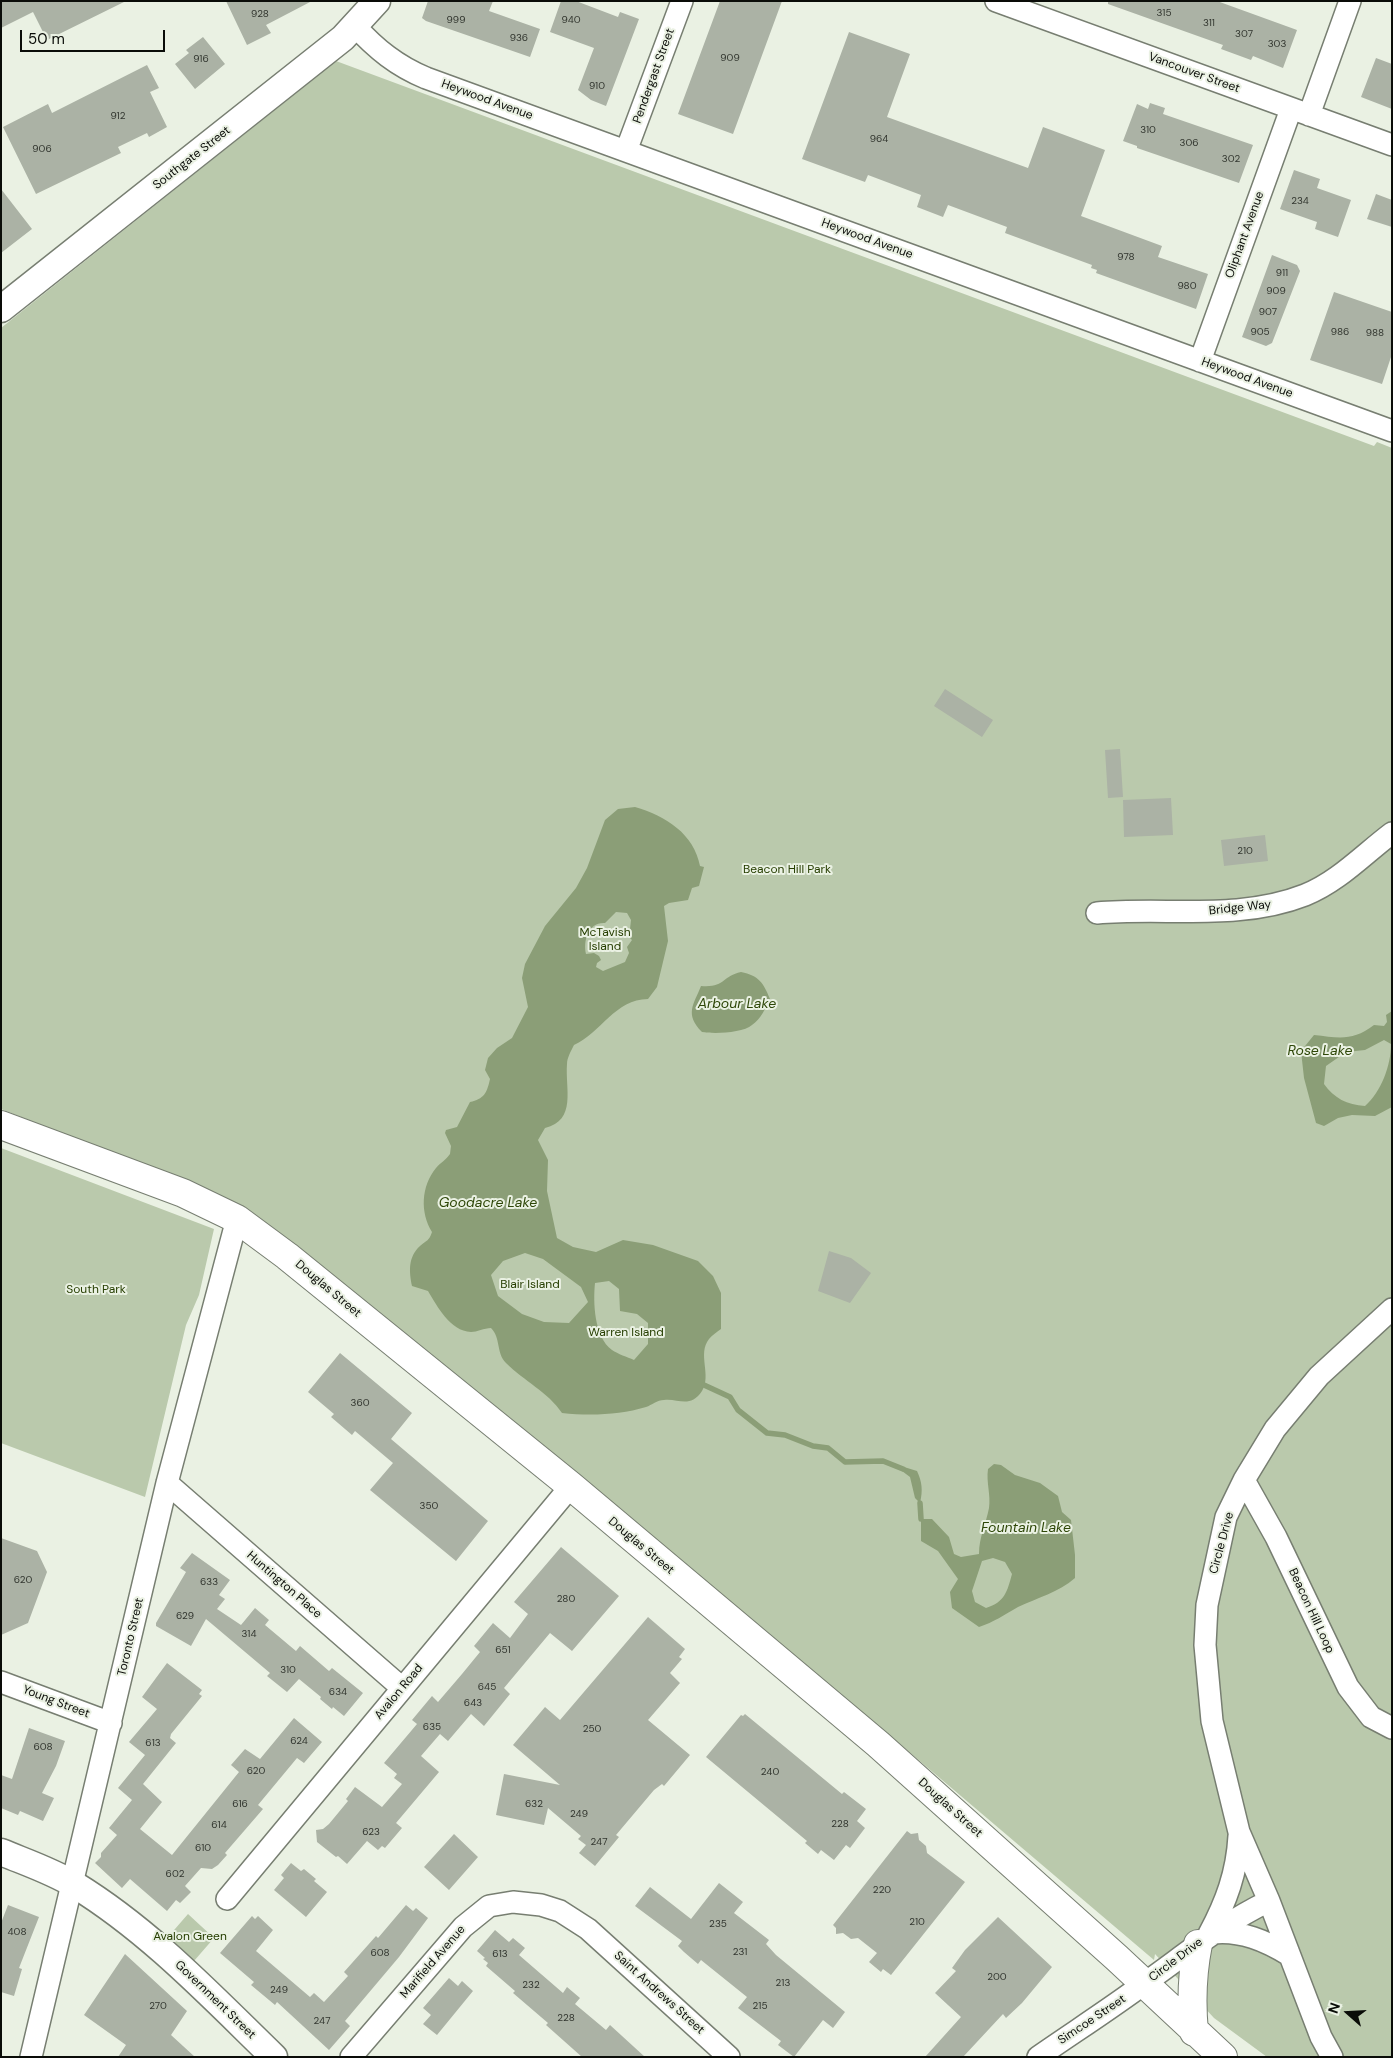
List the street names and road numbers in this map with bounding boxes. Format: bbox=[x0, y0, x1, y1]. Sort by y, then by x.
street label: Pendergast Street bbox=[630, 27, 678, 125]
street label: Vancouver Street bbox=[1146, 50, 1242, 96]
street label: Heywood Avenue bbox=[439, 77, 535, 123]
street label: Southgate Street bbox=[150, 123, 234, 193]
street label: Oliphant Avenue bbox=[1223, 190, 1267, 280]
street label: Heywood Avenue bbox=[819, 216, 915, 262]
street label: Heywood Avenue bbox=[1199, 355, 1295, 401]
street label: Bridge Way bbox=[1208, 898, 1272, 918]
street label: Douglas Street bbox=[292, 1257, 364, 1321]
street label: Circle Drive bbox=[1207, 1510, 1237, 1576]
street label: Douglas Street bbox=[605, 1514, 677, 1578]
street label: Huntington Place bbox=[244, 1549, 324, 1621]
street label: Beacon Hill Loop bbox=[1285, 1566, 1337, 1656]
street label: Toronto Street bbox=[115, 1596, 147, 1678]
street label: Avalon Road bbox=[372, 1661, 426, 1723]
street label: Young Street bbox=[20, 1683, 92, 1721]
street label: Douglas Street bbox=[915, 1775, 985, 1841]
street label: Marifield Avenue bbox=[397, 1923, 469, 2001]
street label: Circle Drive bbox=[1146, 1935, 1206, 1985]
street label: Saint Andrews Street bbox=[611, 1949, 707, 2037]
street label: Government Street bbox=[172, 1958, 258, 2042]
street label: Simcoe Street bbox=[1055, 1992, 1129, 2048]

